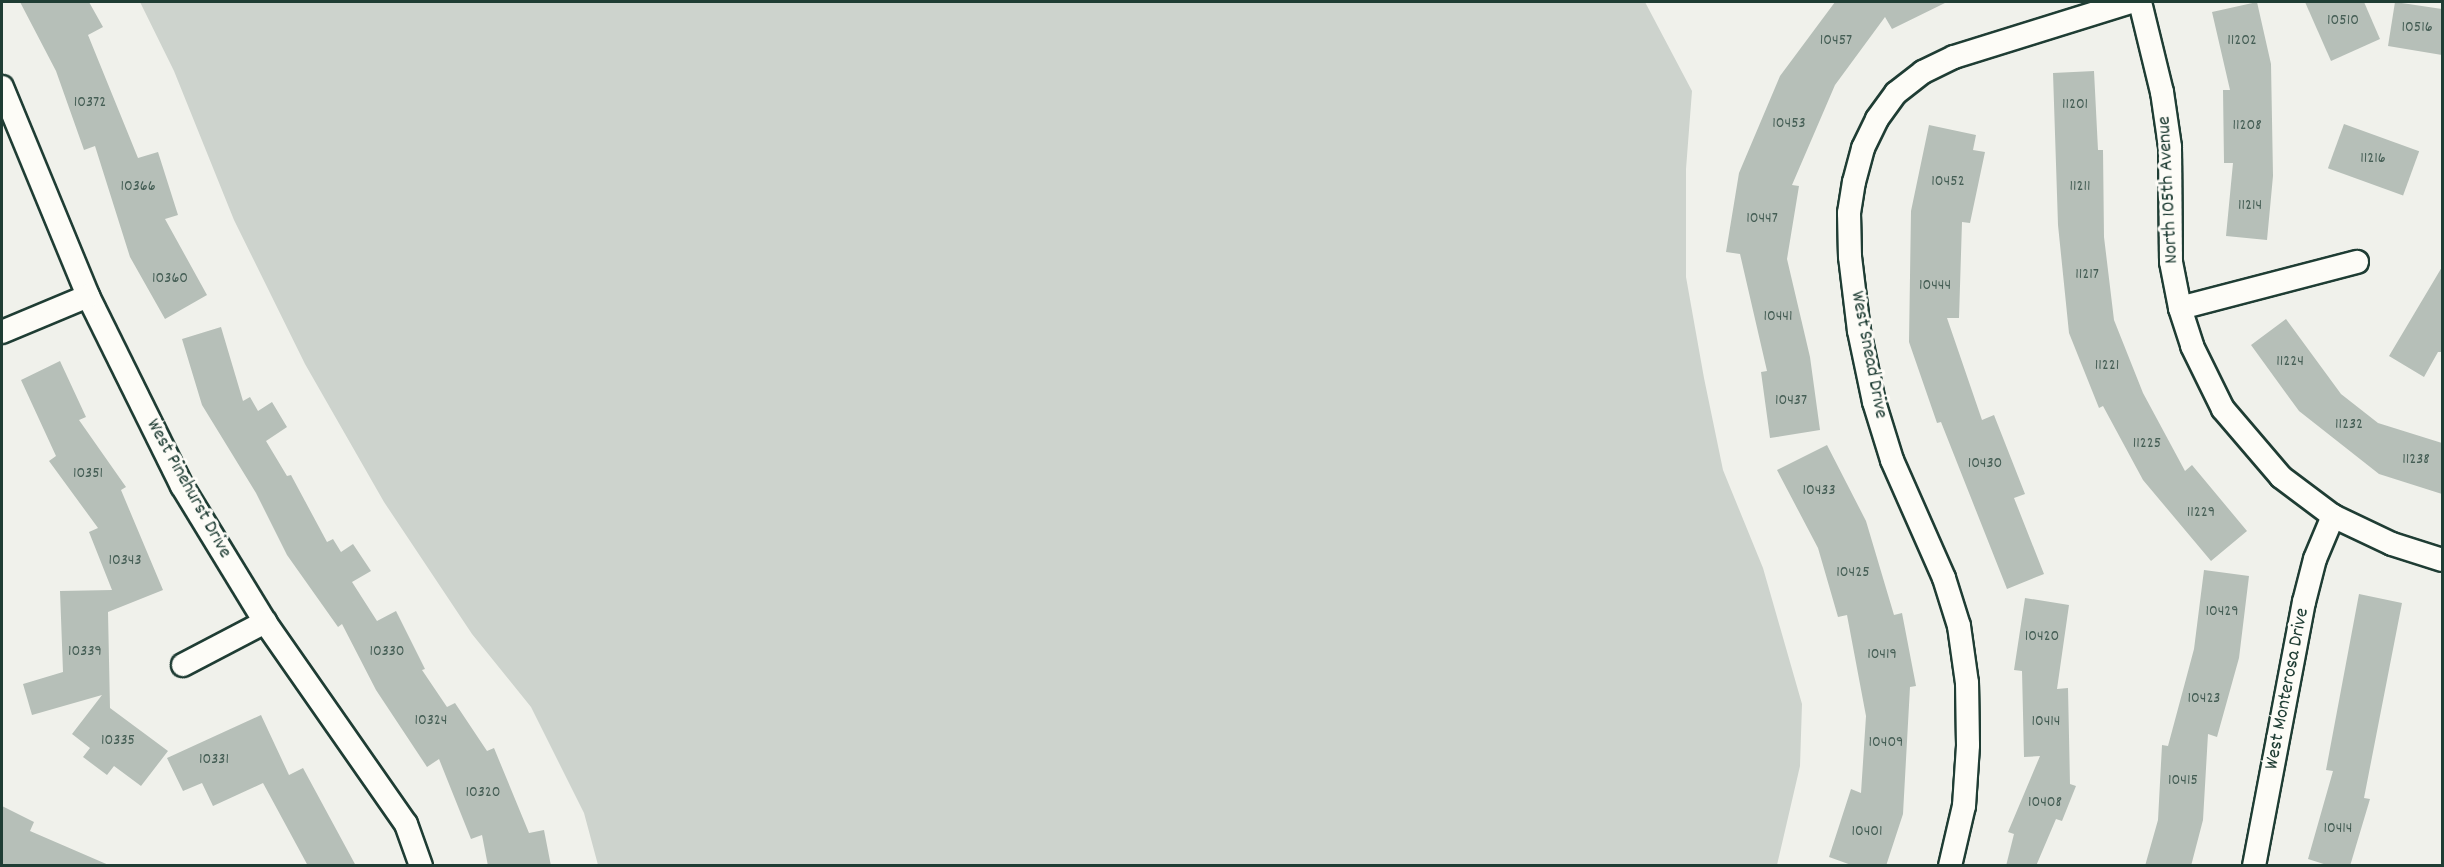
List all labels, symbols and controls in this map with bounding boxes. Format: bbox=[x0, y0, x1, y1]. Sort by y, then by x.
house number: 10510 bbox=[2327, 11, 2359, 31]
house number: 10516 bbox=[2402, 18, 2432, 38]
house number: 10457 bbox=[1820, 31, 1852, 51]
house number: 11202 bbox=[2227, 31, 2257, 51]
house number: 10372 bbox=[74, 93, 106, 113]
house number: 11201 bbox=[2062, 95, 2088, 115]
house number: 10453 bbox=[1772, 114, 1806, 134]
street label: North 105th Avenue bbox=[2153, 116, 2185, 264]
house number: 11208 bbox=[2232, 116, 2262, 136]
house number: 11216 bbox=[2360, 149, 2386, 169]
house number: 10452 bbox=[1931, 172, 1965, 192]
house number: 10366 bbox=[120, 177, 156, 197]
house number: 11211 bbox=[2069, 177, 2091, 197]
house number: 11214 bbox=[2238, 196, 2262, 216]
house number: 10447 bbox=[1746, 209, 1778, 229]
house number: 11217 bbox=[2075, 265, 2099, 285]
house number: 10360 bbox=[152, 269, 188, 289]
house number: 10444 bbox=[1919, 276, 1951, 296]
street label: West Snead Drive bbox=[1844, 289, 1892, 421]
house number: 10441 bbox=[1763, 307, 1793, 327]
house number: 11224 bbox=[2276, 352, 2304, 372]
house number: 11221 bbox=[2095, 356, 2119, 376]
house number: 10437 bbox=[1775, 391, 1807, 411]
street label: West Pinehurst Drive bbox=[140, 415, 236, 563]
house number: 11232 bbox=[2335, 415, 2363, 435]
house number: 11225 bbox=[2133, 434, 2161, 454]
house number: 11238 bbox=[2402, 450, 2430, 470]
house number: 10430 bbox=[1968, 454, 2002, 474]
house number: 10351 bbox=[73, 464, 103, 484]
house number: 10433 bbox=[1802, 481, 1836, 501]
house number: 11229 bbox=[2187, 503, 2215, 523]
house number: 10343 bbox=[108, 551, 142, 571]
house number: 10425 bbox=[1836, 563, 1870, 583]
house number: 10429 bbox=[2205, 602, 2239, 622]
street label: West Monterosa Drive bbox=[2261, 606, 2315, 772]
house number: 10420 bbox=[2025, 627, 2059, 647]
house number: 10339 bbox=[68, 642, 102, 662]
house number: 10330 bbox=[369, 642, 405, 662]
house number: 10419 bbox=[1867, 645, 1897, 665]
house number: 10423 bbox=[2188, 689, 2220, 709]
house number: 10324 bbox=[415, 711, 447, 731]
house number: 10414 bbox=[2031, 712, 2061, 732]
house number: 10335 bbox=[101, 731, 135, 751]
house number: 10409 bbox=[1869, 733, 1903, 753]
house number: 10331 bbox=[199, 750, 229, 770]
house number: 10415 bbox=[2168, 771, 2198, 791]
house number: 10320 bbox=[465, 783, 501, 803]
house number: 10408 bbox=[2028, 793, 2062, 813]
house number: 10414 bbox=[2323, 819, 2353, 839]
house number: 10401 bbox=[1851, 822, 1883, 842]

